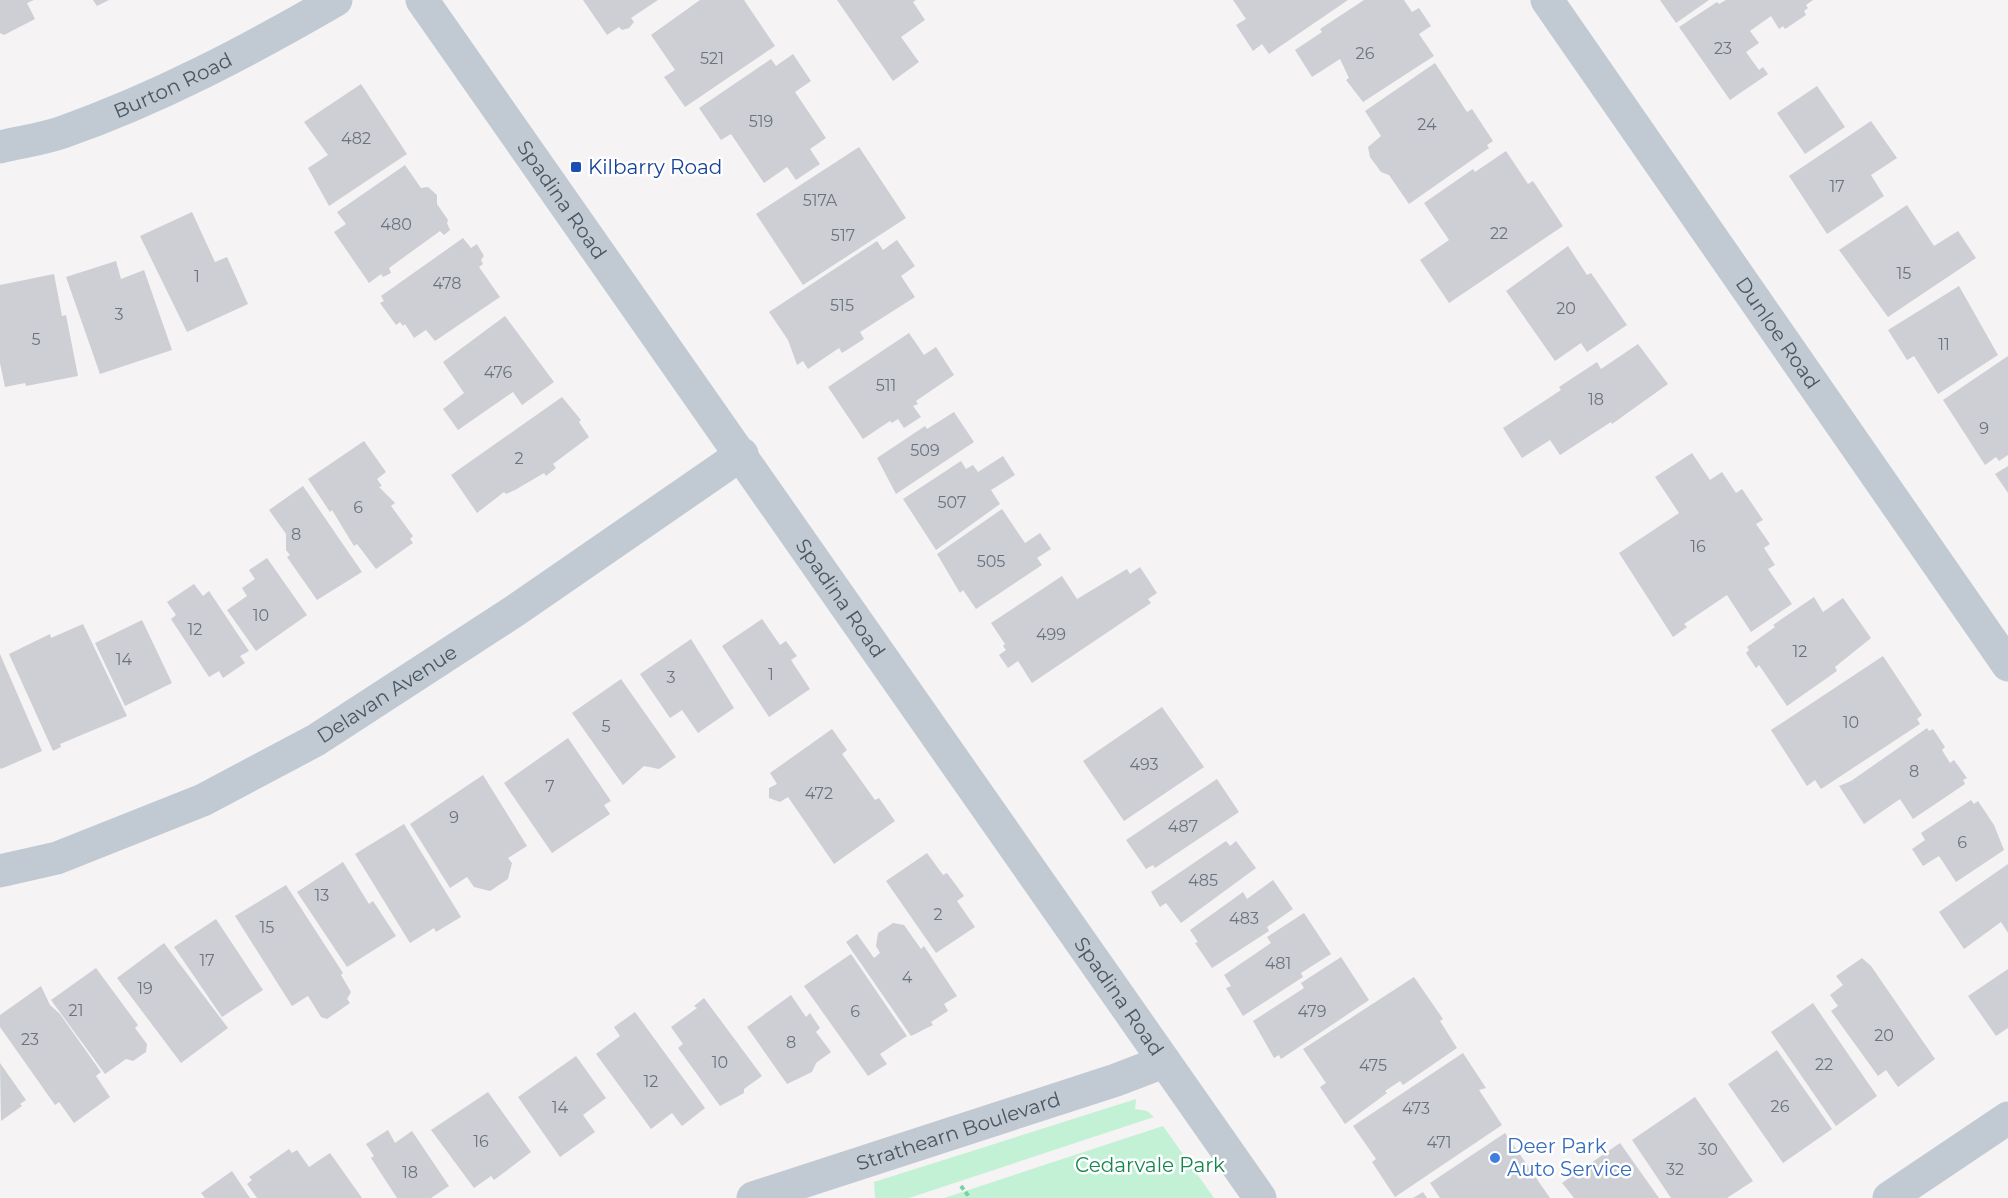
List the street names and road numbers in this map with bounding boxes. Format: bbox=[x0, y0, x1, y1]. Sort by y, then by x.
street label: Burton Road bbox=[110, 47, 236, 123]
street label: Spadina Road bbox=[512, 136, 612, 264]
street label: Dunloe Road bbox=[1731, 272, 1825, 394]
street label: Spadina Road bbox=[791, 534, 890, 662]
street label: Delavan Avenue bbox=[312, 640, 461, 748]
street label: Spadina Road bbox=[1069, 932, 1169, 1060]
street label: Strathearn Boulevard bbox=[853, 1087, 1064, 1176]

